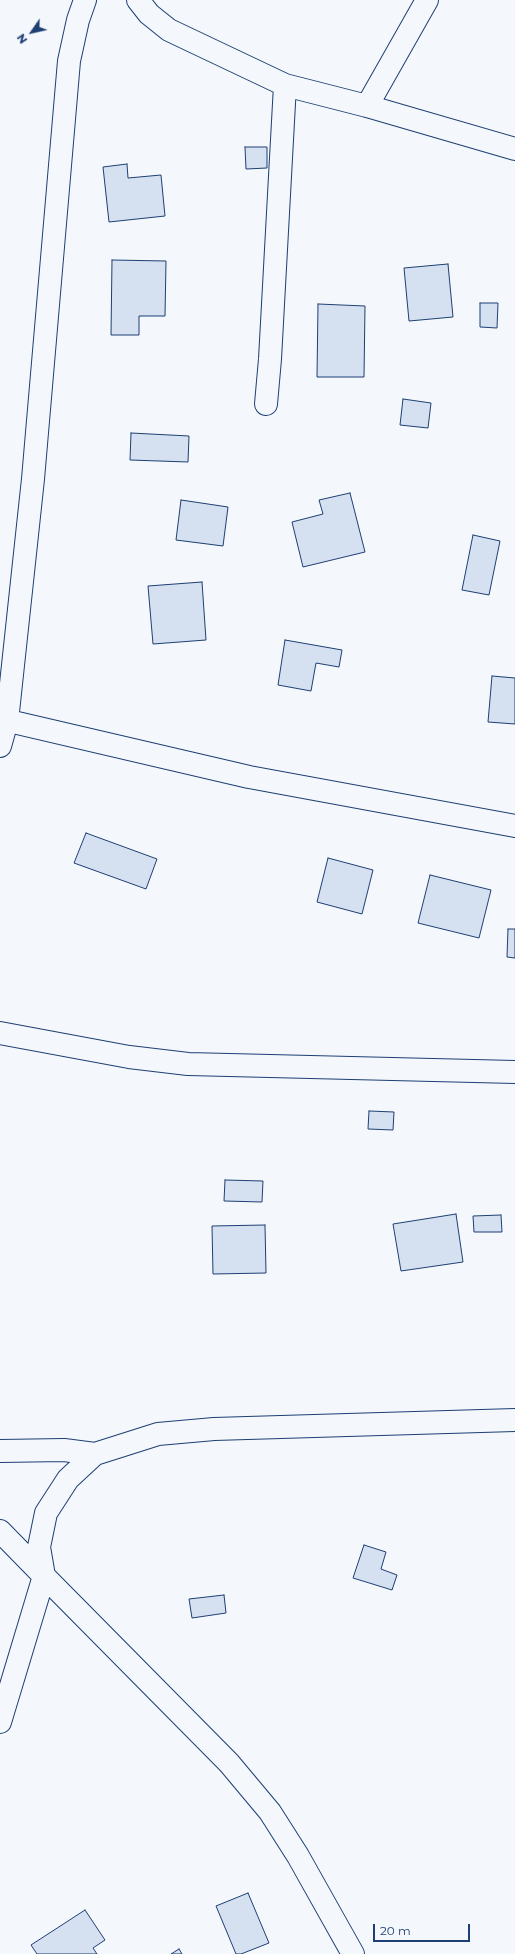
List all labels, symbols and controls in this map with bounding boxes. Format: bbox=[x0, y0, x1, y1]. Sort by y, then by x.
north arrow bbox=[12, 12, 52, 52]
text: N bbox=[14, 31, 30, 46]
scale bar bbox=[375, 1916, 472, 1942]
text: 20 m bbox=[380, 1923, 411, 1938]

